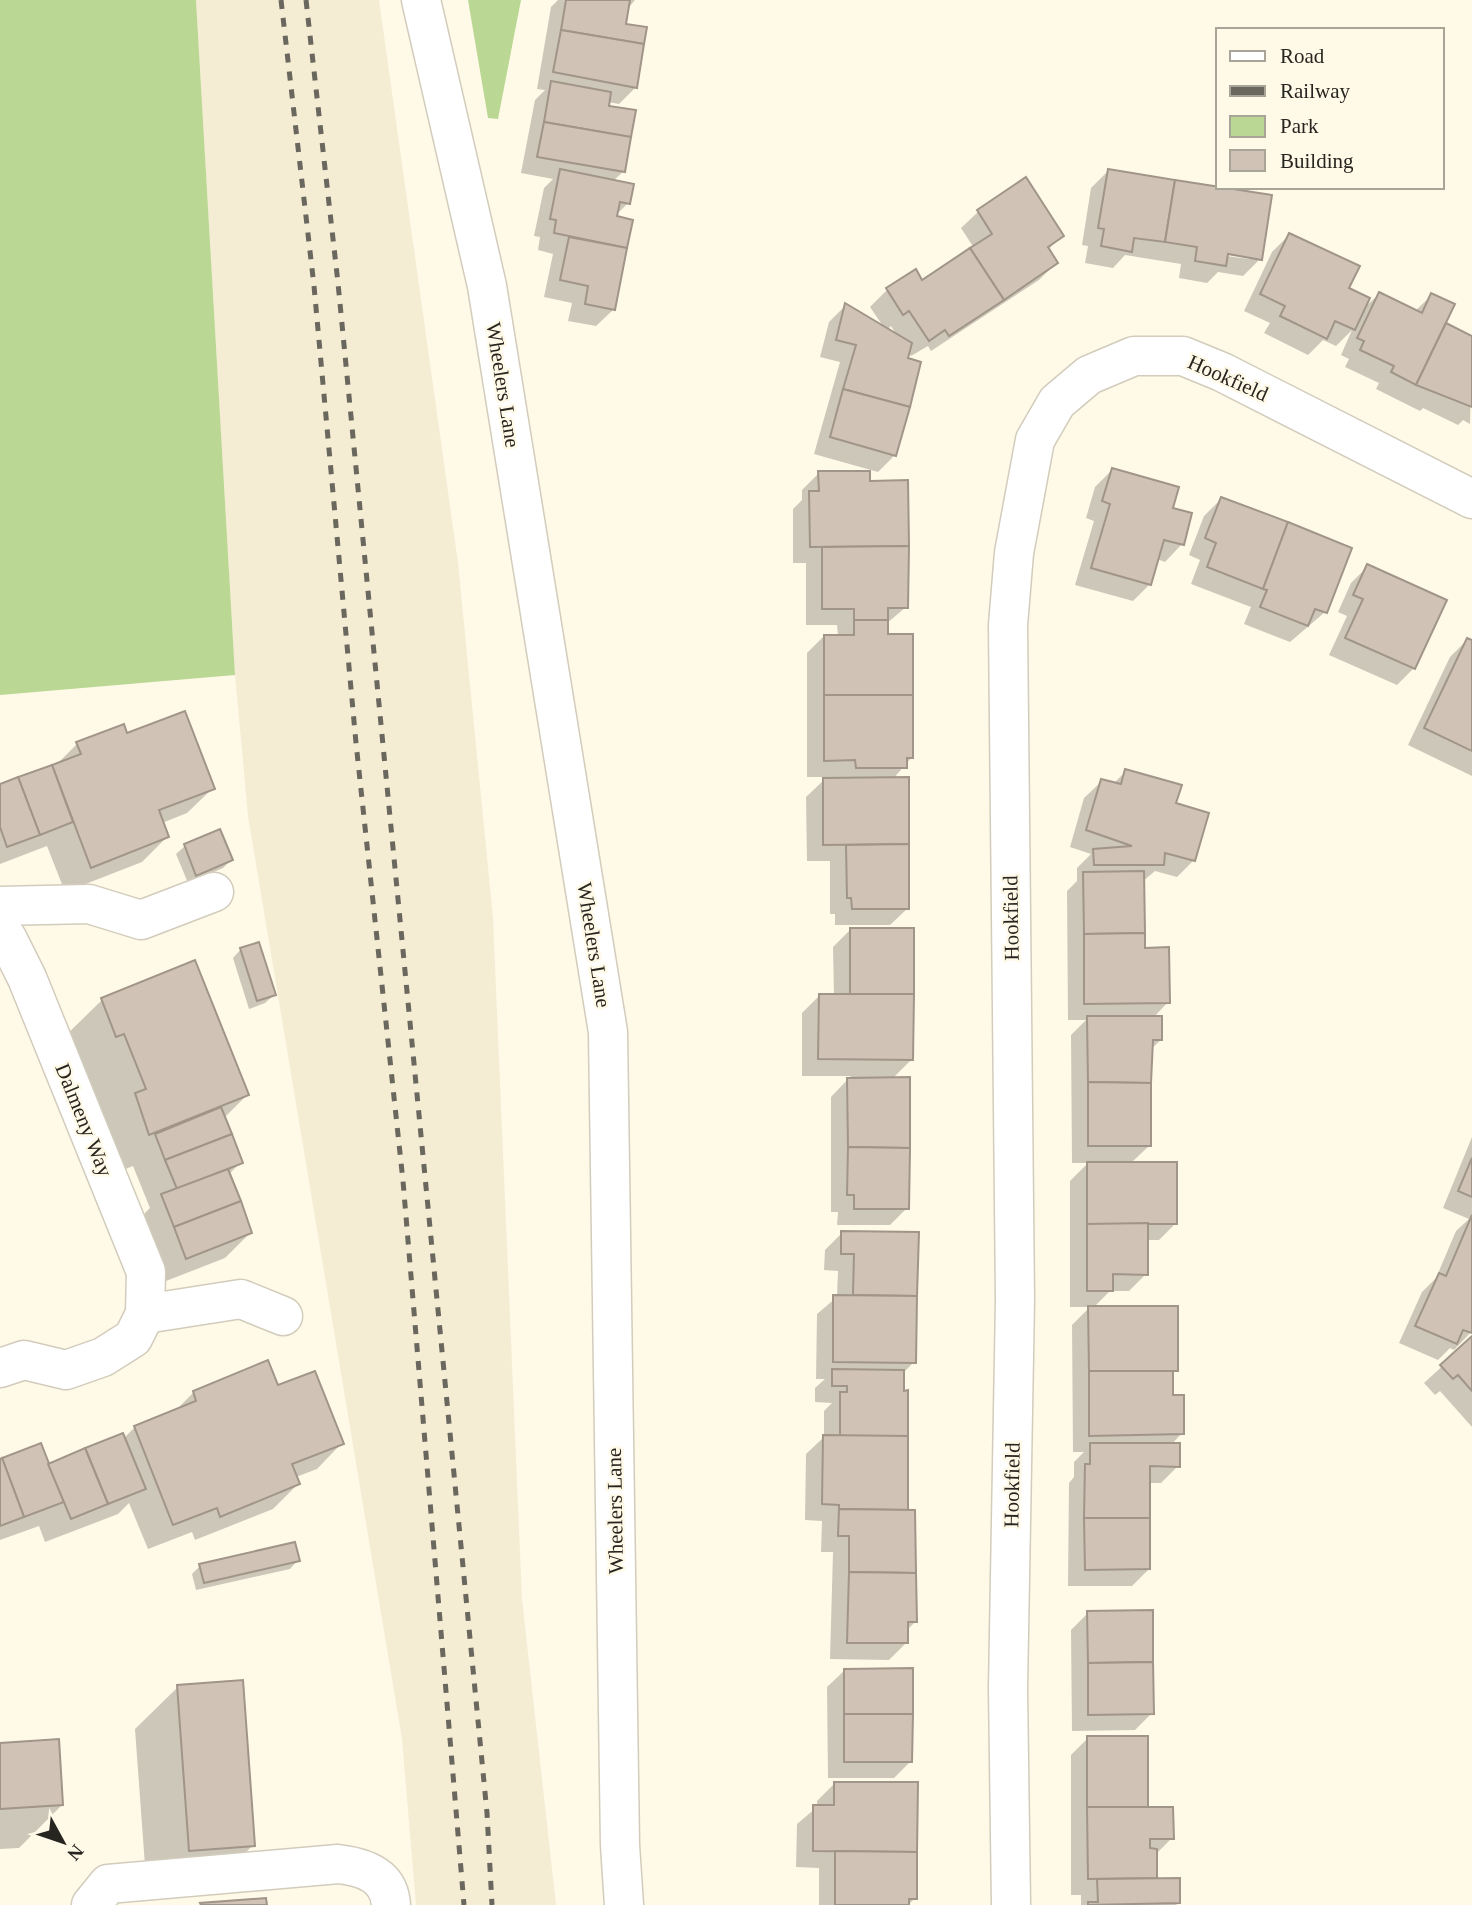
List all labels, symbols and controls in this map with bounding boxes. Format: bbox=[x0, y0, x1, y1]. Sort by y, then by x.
legend bbox=[1216, 28, 1444, 189]
text: Road bbox=[1280, 44, 1325, 68]
text: Railway bbox=[1280, 79, 1350, 103]
text: Park bbox=[1280, 114, 1319, 138]
text: Building bbox=[1280, 149, 1354, 173]
street label: Wheelers Lane bbox=[481, 321, 525, 449]
street label: Hookfield bbox=[1184, 350, 1272, 406]
street label: Hookfield bbox=[998, 875, 1024, 961]
street label: Wheelers Lane bbox=[572, 881, 616, 1009]
street label: Dalmeny Way bbox=[50, 1060, 118, 1180]
street label: Hookfield bbox=[999, 1442, 1025, 1528]
street label: Wheelers Lane bbox=[602, 1448, 628, 1574]
north arrow bbox=[28, 1807, 98, 1877]
text: N bbox=[63, 1841, 88, 1865]

